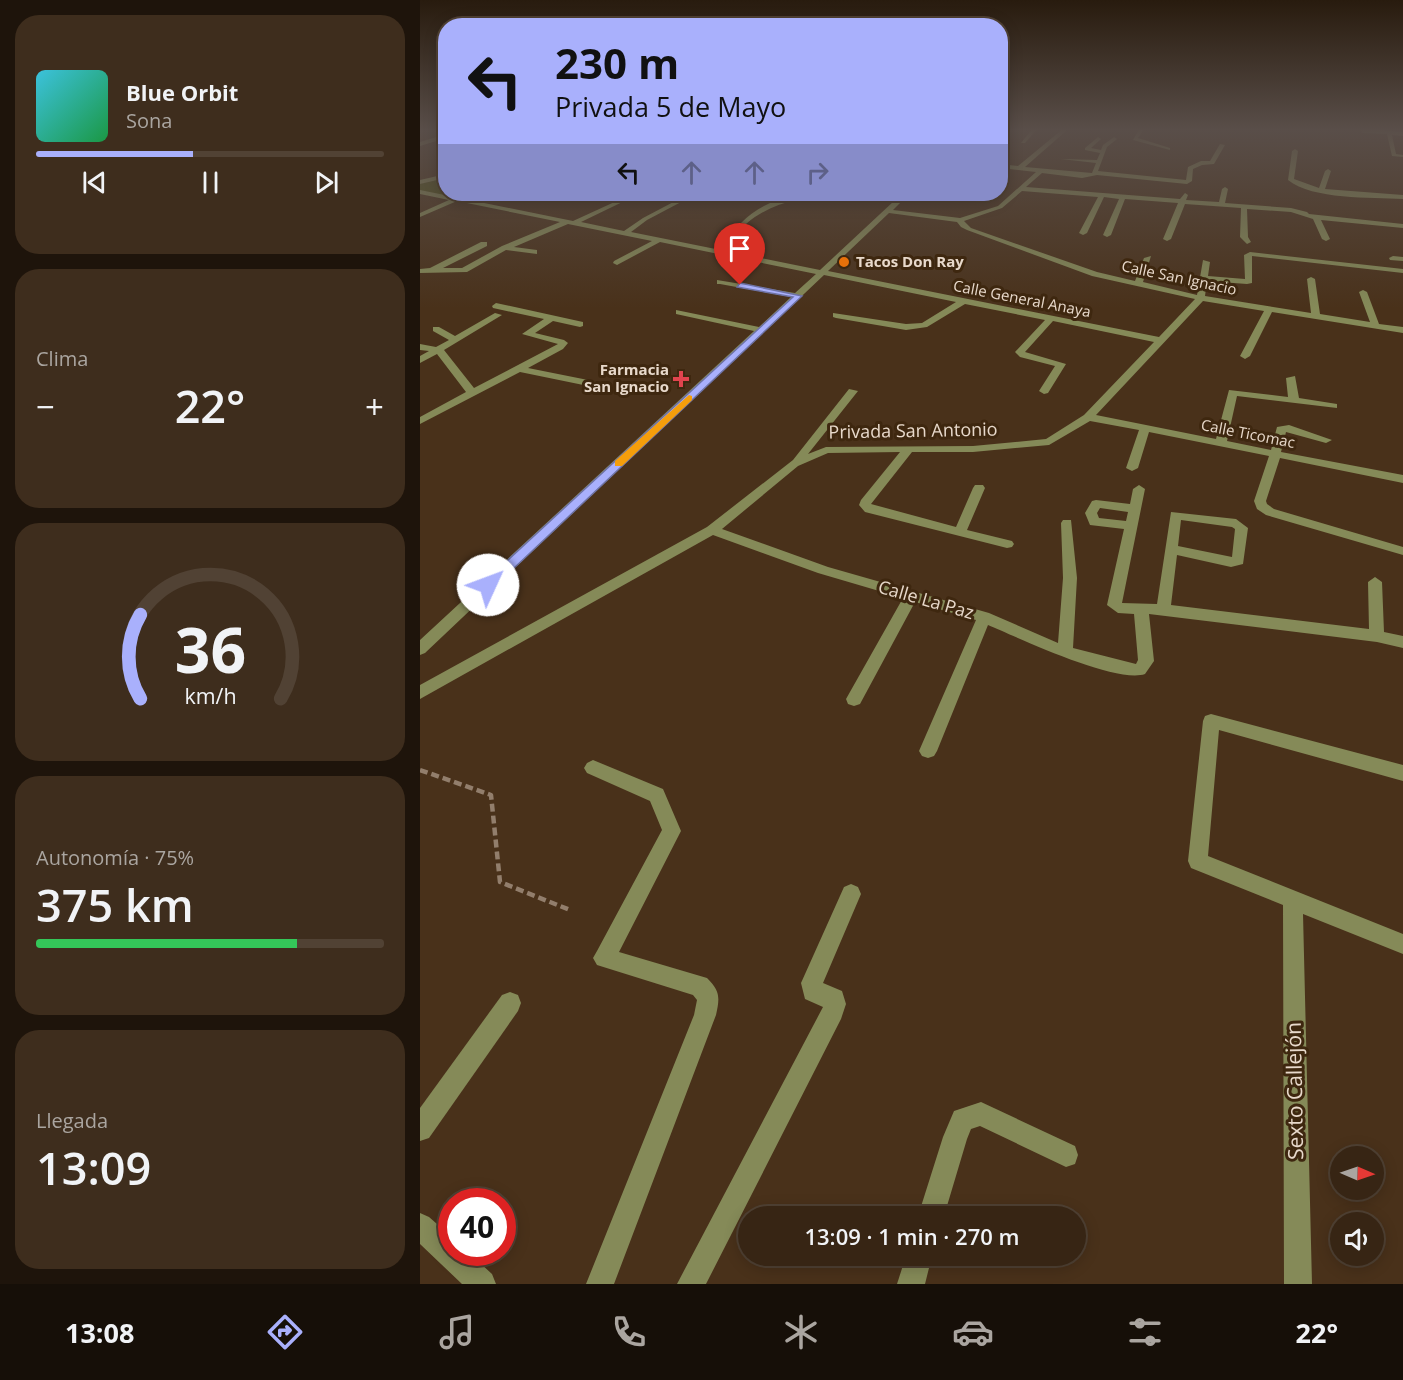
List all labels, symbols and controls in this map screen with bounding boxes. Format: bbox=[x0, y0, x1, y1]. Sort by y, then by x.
text: 230 m bbox=[555, 34, 679, 91]
icon: left bbox=[456, 42, 534, 120]
text: Blue Orbit bbox=[126, 77, 238, 107]
text: Privada 5 de Mayo bbox=[555, 88, 786, 125]
text: Sona bbox=[126, 107, 172, 134]
icon: left bbox=[612, 156, 645, 189]
icon: ahead bbox=[675, 156, 708, 189]
icon: ahead bbox=[738, 156, 771, 189]
icon: right bbox=[801, 156, 834, 189]
icon: previous bbox=[78, 166, 111, 199]
icon: pause bbox=[194, 166, 227, 199]
icon: next bbox=[310, 166, 343, 199]
pin bbox=[714, 223, 765, 285]
icon: arrive bbox=[723, 232, 756, 265]
place label: Tacos Don Ray bbox=[856, 251, 964, 271]
marker: Tacos Don Ray bbox=[837, 255, 851, 269]
street label: Calle San Ignacio bbox=[1120, 255, 1239, 299]
street label: Calle General Anaya bbox=[952, 275, 1093, 321]
text: Clima bbox=[36, 345, 88, 372]
place label: Farmacia San Ignacio bbox=[584, 359, 669, 396]
marker: Farmacia San Ignacio bbox=[674, 372, 688, 386]
text: 22° bbox=[175, 375, 245, 436]
text: − bbox=[36, 384, 55, 429]
text: + bbox=[365, 384, 384, 429]
street label: Calle Ticomac bbox=[1199, 414, 1297, 452]
street label: Privada San Antonio bbox=[828, 417, 998, 443]
position arrow bbox=[456, 553, 520, 617]
street label: Calle La Paz bbox=[876, 574, 977, 624]
text: 36 bbox=[174, 606, 246, 691]
text: km/h bbox=[184, 681, 236, 710]
text: Autonomía · 75% bbox=[36, 844, 194, 871]
text: 375 km bbox=[36, 874, 194, 935]
street label: Sexto Callejón bbox=[1279, 1022, 1309, 1160]
text: Llegada bbox=[36, 1107, 108, 1134]
text: 13:09 bbox=[36, 1137, 151, 1198]
north arrow bbox=[1330, 1146, 1384, 1200]
map controls bbox=[1330, 1146, 1384, 1266]
speed limit sign: 40 bbox=[438, 1188, 516, 1266]
button: sound bbox=[1330, 1212, 1384, 1266]
text: 13:09 · 1 min · 270 m bbox=[804, 1221, 1020, 1251]
icon: directions bbox=[264, 1311, 306, 1353]
icon: music bbox=[436, 1311, 478, 1353]
icon: phone bbox=[608, 1311, 650, 1353]
icon: climate bbox=[780, 1311, 822, 1353]
icon: car bbox=[952, 1311, 994, 1353]
icon: filters bbox=[1124, 1311, 1166, 1353]
text: 13:08 bbox=[65, 1314, 134, 1351]
text: 22° bbox=[1296, 1314, 1338, 1351]

